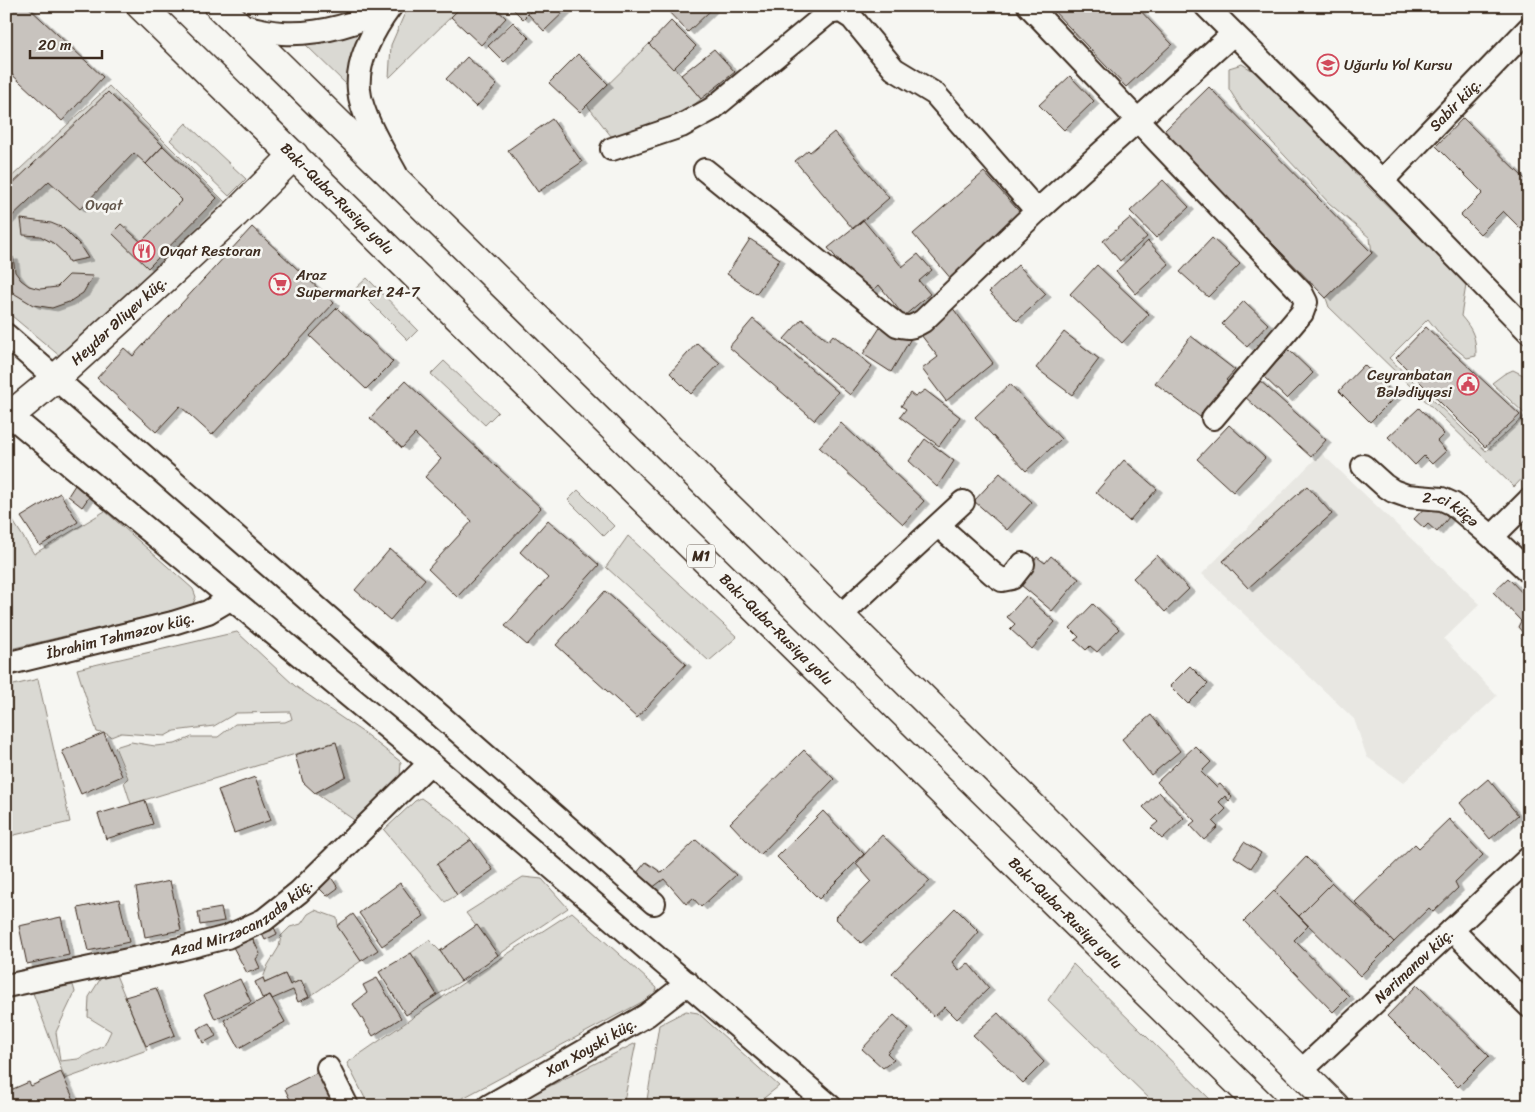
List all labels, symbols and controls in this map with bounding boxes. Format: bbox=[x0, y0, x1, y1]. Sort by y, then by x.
scale bar bbox=[30, 28, 102, 60]
text: 20 m bbox=[38, 32, 72, 58]
place label: Uğurlu Yol Kursu bbox=[1344, 52, 1452, 78]
school or university icon: Uğurlu Yol Kursu bbox=[1316, 53, 1340, 77]
street label: Sabir küç. bbox=[1423, 71, 1488, 138]
street label: Bakı-Quba-Rusiya yolu bbox=[274, 136, 400, 261]
park label: Ovqat bbox=[85, 192, 124, 218]
place label: Ovqat Restoran bbox=[160, 238, 261, 264]
restaurant icon: Ovqat Restoran bbox=[132, 239, 156, 263]
place label: Araz Supermarket 24-7 bbox=[295, 262, 421, 305]
street label: Heydər Əliyev küç. bbox=[64, 269, 174, 372]
supermarket icon: Araz Supermarket 24-7 bbox=[268, 272, 292, 296]
place label: Ceyranbatan Bələdiyyəsi bbox=[1367, 362, 1453, 405]
public building icon: Ceyranbatan Bələdiyyəsi bbox=[1456, 372, 1480, 396]
street label: 2-ci küçə bbox=[1422, 484, 1485, 534]
road number: M1 bbox=[687, 544, 715, 568]
street label: Bakı-Quba-Rusiya yolu bbox=[713, 567, 839, 692]
street label: İbrahim Təhməzov küç. bbox=[43, 604, 198, 667]
street label: Bakı-Quba-Rusiya yolu bbox=[1002, 851, 1128, 975]
street label: Azad Mirzəcanzadə küç. bbox=[167, 872, 319, 964]
street label: Nərimanov küç. bbox=[1368, 921, 1460, 1010]
street label: Xan Xoyski küç. bbox=[539, 1010, 642, 1084]

